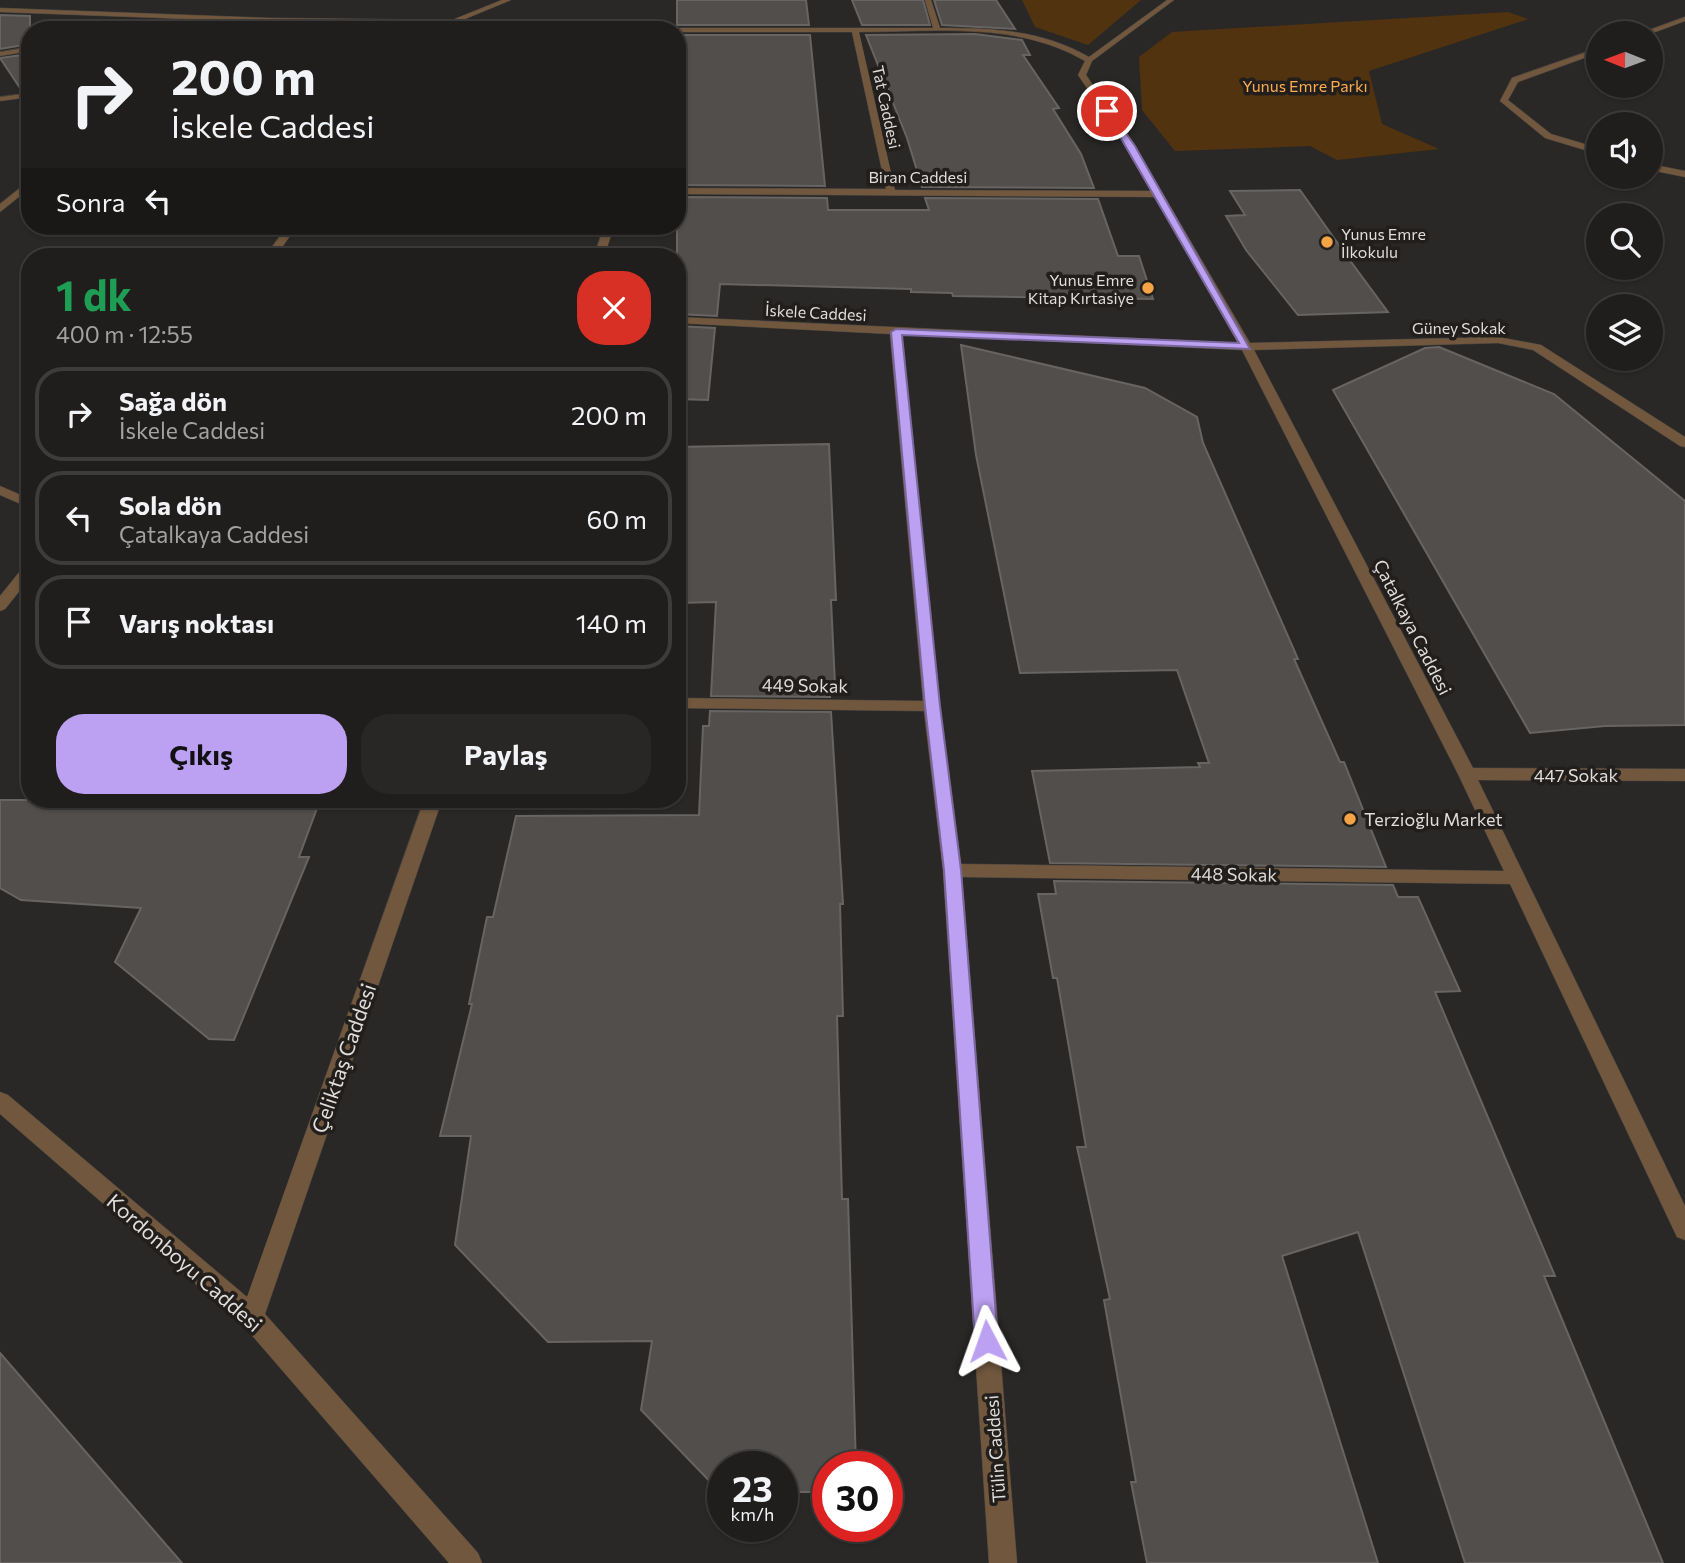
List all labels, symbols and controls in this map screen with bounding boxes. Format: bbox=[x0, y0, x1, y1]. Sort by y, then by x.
north arrow bbox=[1586, 21, 1662, 98]
map controls bbox=[1586, 21, 1663, 371]
text: 200 m bbox=[171, 45, 316, 105]
icon: right bbox=[56, 49, 147, 140]
street label: Tat Caddesi bbox=[869, 64, 905, 150]
park label: Yunus Emre Parkı bbox=[1242, 76, 1368, 95]
pin bbox=[1077, 81, 1137, 141]
icon: arrive bbox=[1088, 92, 1126, 130]
text: İskele Caddesi bbox=[171, 105, 374, 145]
button: sound bbox=[1586, 112, 1663, 189]
street label: Biran Caddesi bbox=[869, 167, 967, 186]
icon: left bbox=[139, 182, 177, 220]
text: Sonra bbox=[56, 186, 125, 217]
button: search bbox=[1586, 203, 1663, 280]
place label: Yunus Emre İlkokulu bbox=[1341, 224, 1426, 261]
marker: Yunus Emre İlkokulu bbox=[1319, 234, 1335, 250]
text: 1 dk bbox=[56, 268, 132, 320]
place label: Yunus Emre Kitap Kırtasiye bbox=[1028, 270, 1134, 307]
button: close bbox=[577, 271, 651, 345]
marker: Yunus Emre Kitap Kırtasiye bbox=[1140, 280, 1156, 296]
button: layers bbox=[1586, 294, 1663, 371]
street label: İskele Caddesi bbox=[765, 300, 867, 324]
street label: Güney Sokak bbox=[1412, 318, 1506, 337]
text: 400 m · 12:55 bbox=[56, 320, 193, 348]
text: Sağa dön bbox=[119, 385, 227, 416]
icon: right bbox=[60, 395, 98, 433]
text: 200 m bbox=[571, 399, 647, 430]
text: İskele Caddesi bbox=[119, 416, 265, 444]
text: Sola dön bbox=[119, 489, 222, 520]
icon: left bbox=[60, 499, 98, 537]
text: 60 m bbox=[587, 503, 647, 534]
text: Çatalkaya Caddesi bbox=[119, 520, 309, 548]
street label: Çatalkaya Caddesi bbox=[1369, 556, 1457, 698]
icon: arrive bbox=[60, 603, 98, 641]
text: Varış noktası bbox=[119, 607, 274, 638]
text: 140 m bbox=[576, 607, 647, 638]
street label: 449 Sokak bbox=[762, 673, 849, 697]
button: Çıkış bbox=[56, 714, 347, 794]
button: Paylaş bbox=[361, 714, 651, 794]
street label: 447 Sokak bbox=[1534, 764, 1618, 786]
place label: Terzioğlu Market bbox=[1364, 808, 1503, 830]
marker: Terzioğlu Market bbox=[1342, 811, 1358, 827]
street label: 448 Sokak bbox=[1191, 862, 1278, 886]
street label: Çeliktaş Caddesi bbox=[306, 980, 380, 1136]
street label: Kordonboyu Caddesi bbox=[102, 1188, 268, 1336]
position arrow bbox=[950, 1304, 1024, 1378]
street label: Tülin Caddesi bbox=[980, 1394, 1010, 1504]
speed limit sign: 30 bbox=[812, 1451, 903, 1542]
text: 23 bbox=[732, 1466, 773, 1509]
text: km/h bbox=[731, 1503, 774, 1525]

